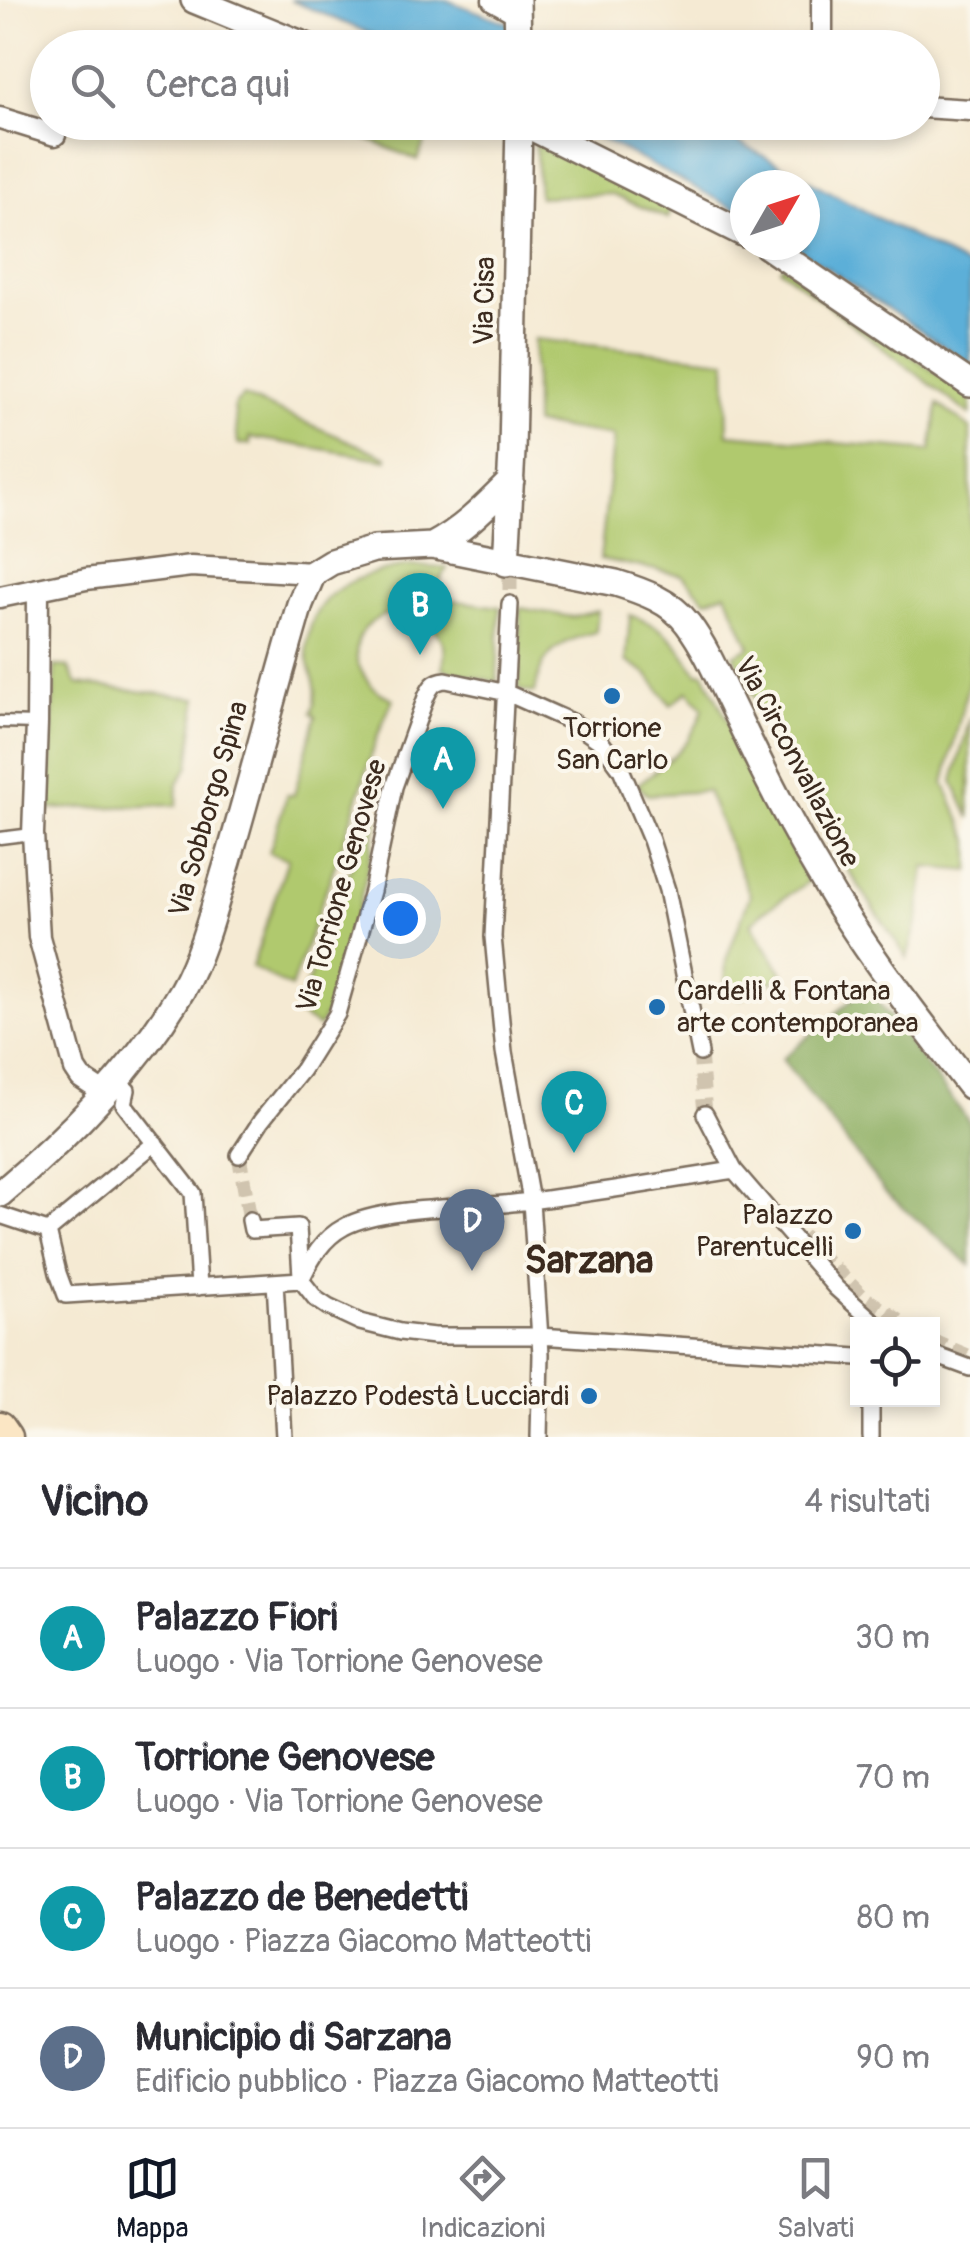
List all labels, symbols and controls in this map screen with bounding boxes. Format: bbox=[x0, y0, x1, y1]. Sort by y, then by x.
search box bbox=[30, 30, 940, 140]
icon: search bbox=[65, 58, 120, 113]
text: Cerca qui bbox=[145, 61, 290, 109]
north arrow bbox=[730, 170, 820, 260]
street label: Via Cisa bbox=[467, 256, 503, 346]
pin: B bbox=[388, 572, 452, 655]
street label: Via Circonvallazione bbox=[727, 651, 867, 874]
marker: Torrione San Carlo bbox=[601, 685, 623, 707]
street label: Via Sobborgo Spina bbox=[161, 697, 257, 921]
place label: Torrione San Carlo bbox=[556, 711, 668, 778]
pin: A bbox=[410, 726, 476, 809]
street label: Via Torrione Genovese bbox=[289, 755, 395, 1017]
your location bbox=[375, 893, 426, 944]
place label: Cardelli & Fontana arte contemporanea bbox=[677, 974, 919, 1041]
marker: Cardelli & Fontana arte contemporanea bbox=[646, 996, 668, 1018]
pin: C bbox=[542, 1070, 606, 1153]
pin: D bbox=[440, 1188, 504, 1271]
place label: Palazzo Parentucelli bbox=[696, 1198, 833, 1265]
marker: Palazzo Parentucelli bbox=[842, 1220, 864, 1242]
district label: Sarzana bbox=[525, 1237, 653, 1285]
map controls bbox=[850, 1317, 940, 1407]
button: locate bbox=[850, 1317, 940, 1407]
place label: Palazzo Podestà Lucciardi bbox=[266, 1379, 569, 1414]
marker: Palazzo Podestà Lucciardi bbox=[578, 1385, 600, 1407]
text: Vicino bbox=[40, 1476, 148, 1528]
text: 4 risultati bbox=[805, 1482, 930, 1522]
text: Palazzo Fiori bbox=[135, 1594, 337, 1642]
text: A bbox=[62, 1618, 83, 1658]
text: 30 m bbox=[855, 1618, 930, 1658]
text: Luogo · Via Torrione Genovese bbox=[135, 1642, 543, 1682]
text: Torrione Genovese bbox=[135, 1734, 435, 1782]
text: B bbox=[63, 1758, 82, 1798]
text: 70 m bbox=[856, 1758, 930, 1798]
text: Luogo · Via Torrione Genovese bbox=[135, 1782, 543, 1822]
text: Palazzo de Benedetti bbox=[135, 1874, 468, 1922]
text: C bbox=[63, 1898, 82, 1938]
text: 80 m bbox=[857, 1898, 930, 1938]
text: Luogo · Piazza Giacomo Matteotti bbox=[135, 1922, 591, 1962]
text: Municipio di Sarzana bbox=[135, 2014, 452, 2062]
text: D bbox=[62, 2038, 83, 2078]
text: 90 m bbox=[856, 2038, 930, 2078]
text: Edificio pubblico · Piazza Giacomo Matteotti bbox=[135, 2062, 719, 2102]
tab: Mappa bbox=[116, 2151, 189, 2246]
tab: Indicazioni bbox=[420, 2151, 545, 2246]
tab: Salvati bbox=[777, 2151, 854, 2246]

